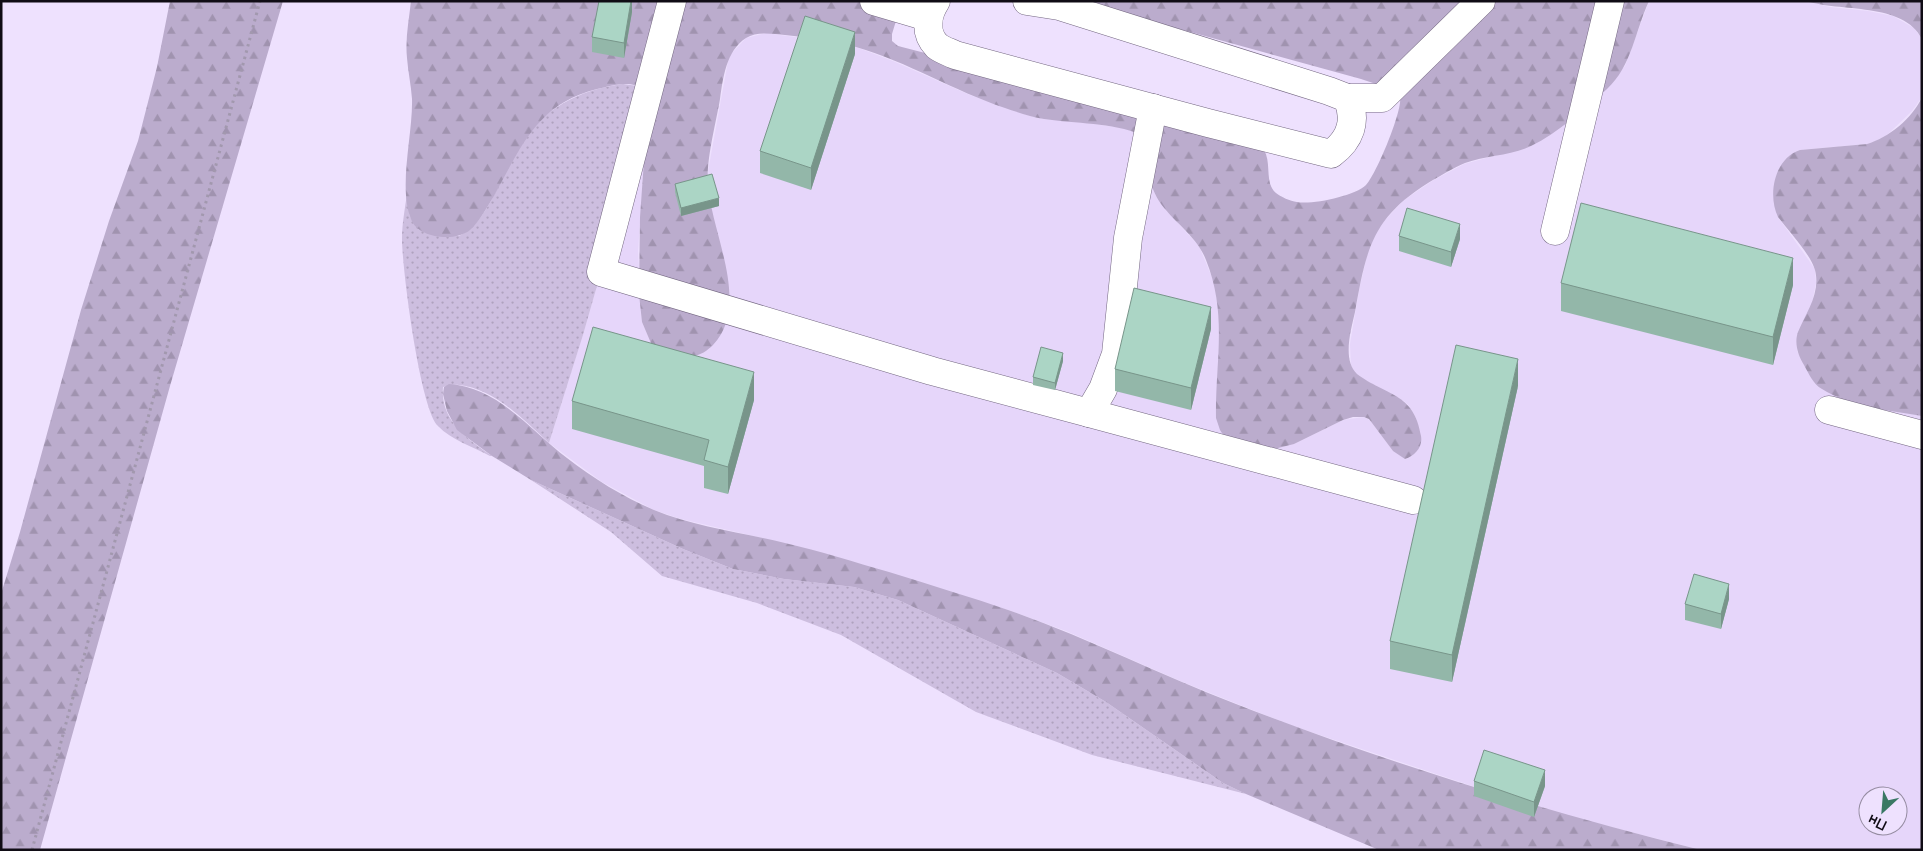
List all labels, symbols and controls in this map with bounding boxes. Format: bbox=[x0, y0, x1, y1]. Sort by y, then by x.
north arrow bbox=[1858, 786, 1908, 836]
text: Пн bbox=[1864, 810, 1890, 836]

